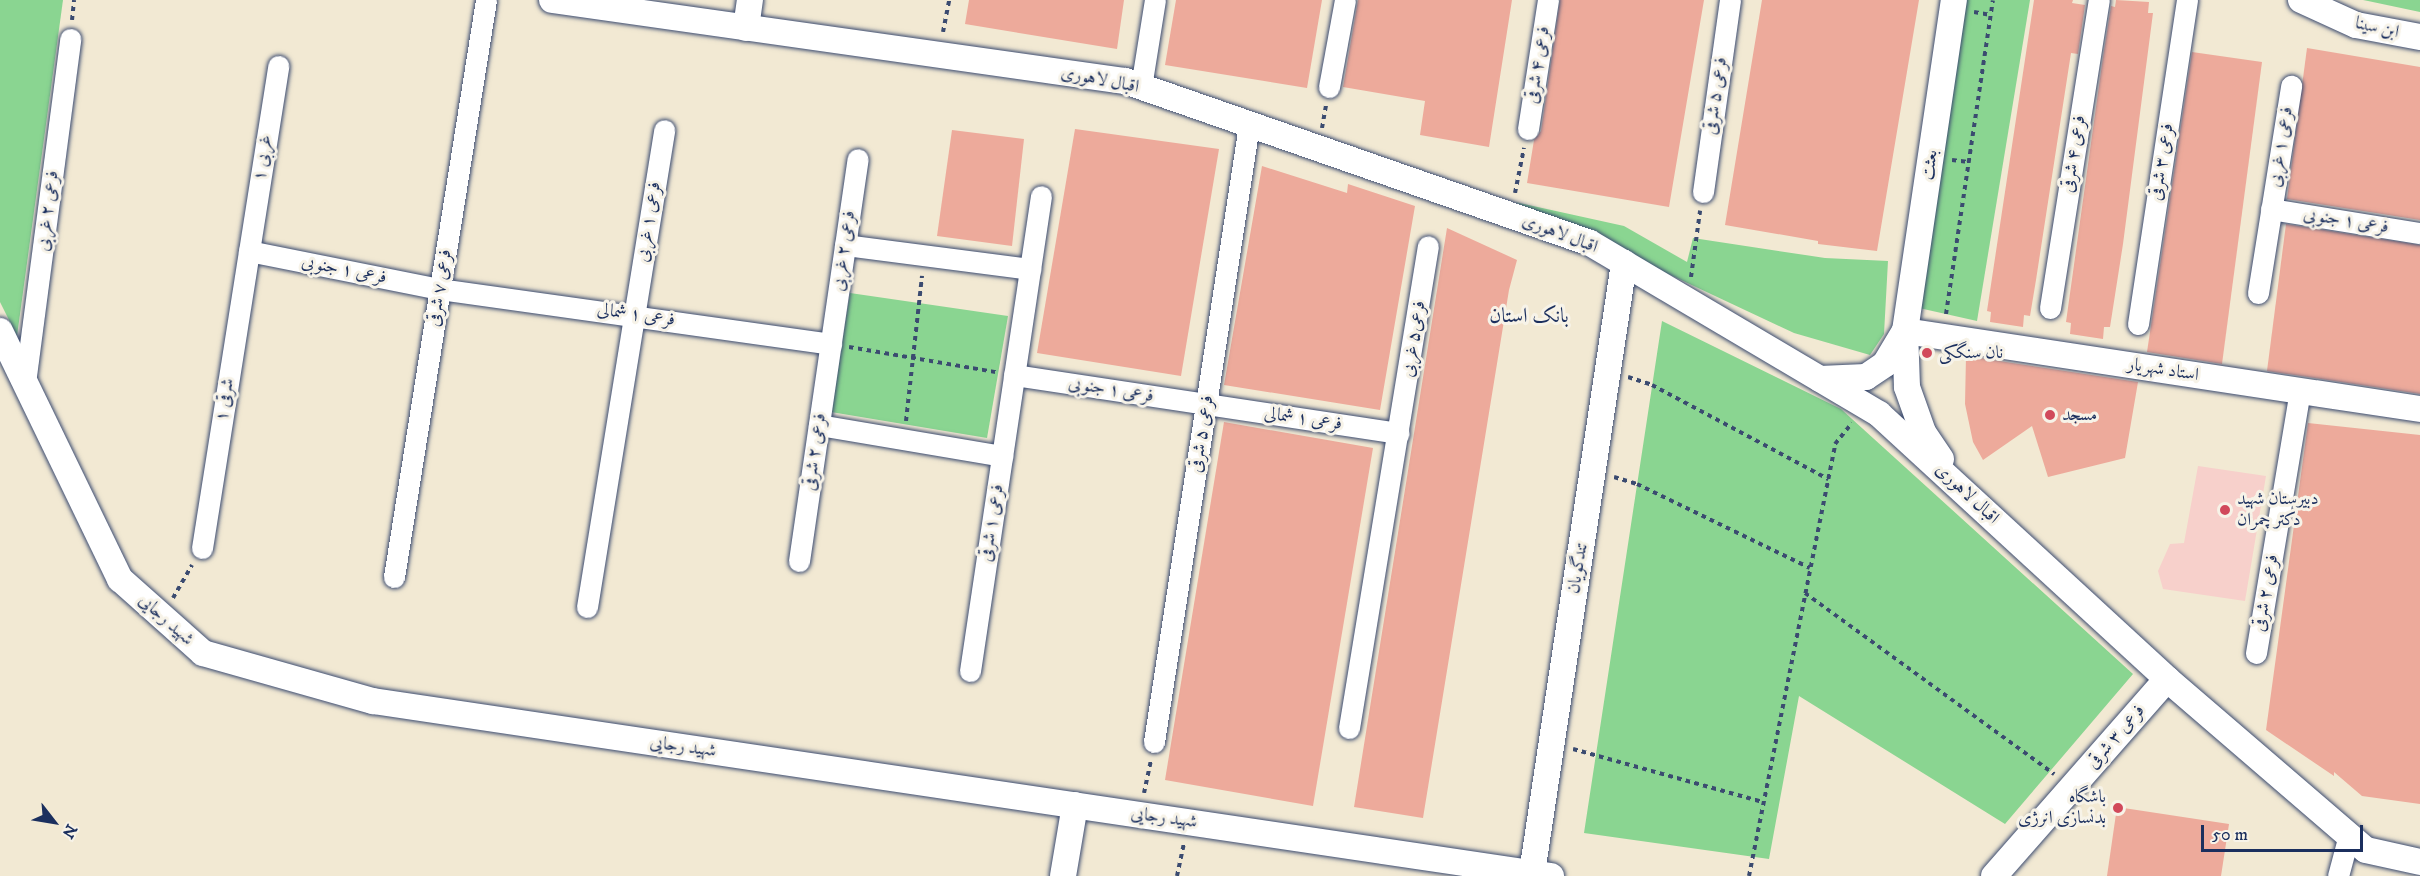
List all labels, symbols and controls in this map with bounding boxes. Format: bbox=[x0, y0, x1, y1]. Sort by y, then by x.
street label: ابن سینا bbox=[2353, 12, 2401, 44]
street label: فرعی ۴ شرقی bbox=[1521, 25, 1555, 105]
street label: فرعی ۵ شرقی bbox=[1700, 56, 1732, 136]
street label: اقبال لاهوری bbox=[1059, 62, 1141, 98]
street label: فرعی ۱ غربی bbox=[2264, 105, 2298, 189]
street label: فرعی ۴ شرقی bbox=[2057, 114, 2091, 194]
street label: فرعی ۳ شرقی bbox=[2145, 122, 2179, 202]
street label: ۱ غربی bbox=[249, 133, 277, 183]
street label: بعثت bbox=[1917, 148, 1943, 182]
street label: فرعی ۲ غربی bbox=[32, 170, 64, 252]
street label: فرعی ۱ غربی bbox=[632, 180, 666, 264]
street label: فرعی ۱ جنوبی bbox=[2302, 204, 2390, 238]
street label: فرعی ۲ غربی bbox=[828, 209, 860, 293]
street label: اقبال لاهوری bbox=[1519, 210, 1601, 258]
street label: فرعی ۷ شرقی bbox=[423, 248, 457, 328]
street label: فرعی ۱ جنوبی bbox=[300, 251, 388, 289]
street label: فرعی ۱ شمالی bbox=[596, 299, 676, 331]
street label: فرعی۵ غربی bbox=[1397, 299, 1431, 379]
district label: بانک استان bbox=[1489, 303, 1569, 329]
place label: نان سنگکی bbox=[1939, 342, 2003, 364]
marker: نان سنگکی bbox=[1920, 346, 1934, 360]
street label: استاد شهریار bbox=[2126, 354, 2200, 386]
street label: فرعی ۱ جنوبی bbox=[1067, 373, 1155, 407]
street label: ۱ شرقی bbox=[211, 377, 239, 423]
street label: فرعی ۵ شرقی bbox=[1185, 394, 1219, 474]
street label: فرعی ۱ شمالی bbox=[1263, 403, 1343, 435]
place label: مسجد bbox=[2062, 404, 2097, 426]
marker: مسجد bbox=[2043, 408, 2057, 422]
street label: فرعی ۲ شرقی bbox=[799, 412, 831, 492]
street label: اقبال لاهوری bbox=[1931, 459, 2003, 529]
street label: فرعی ۱ شرقی bbox=[975, 483, 1009, 563]
place label: دبیرستان شهید دکتر چمران bbox=[2237, 489, 2319, 532]
marker: دبیرستان شهید دکتر چمران bbox=[2218, 503, 2232, 517]
street label: تندگویان bbox=[1563, 541, 1593, 595]
street label: فرعی ۲ شرقی bbox=[2249, 553, 2283, 633]
street label: شهید رجایی bbox=[134, 590, 198, 650]
street label: فرعی ۳ شرقی bbox=[2082, 700, 2150, 774]
street label: شهید رجایی bbox=[649, 732, 717, 762]
place label: باشگاه بدنسازی انرژی bbox=[2018, 787, 2106, 830]
north arrow bbox=[24, 792, 84, 852]
marker: باشگاه بدنسازی انرژی bbox=[2111, 801, 2125, 815]
street label: شهید رجایی bbox=[1130, 803, 1198, 833]
scale bar bbox=[2204, 813, 2366, 851]
text: N bbox=[57, 820, 81, 842]
text: 50 m bbox=[2212, 824, 2248, 846]

